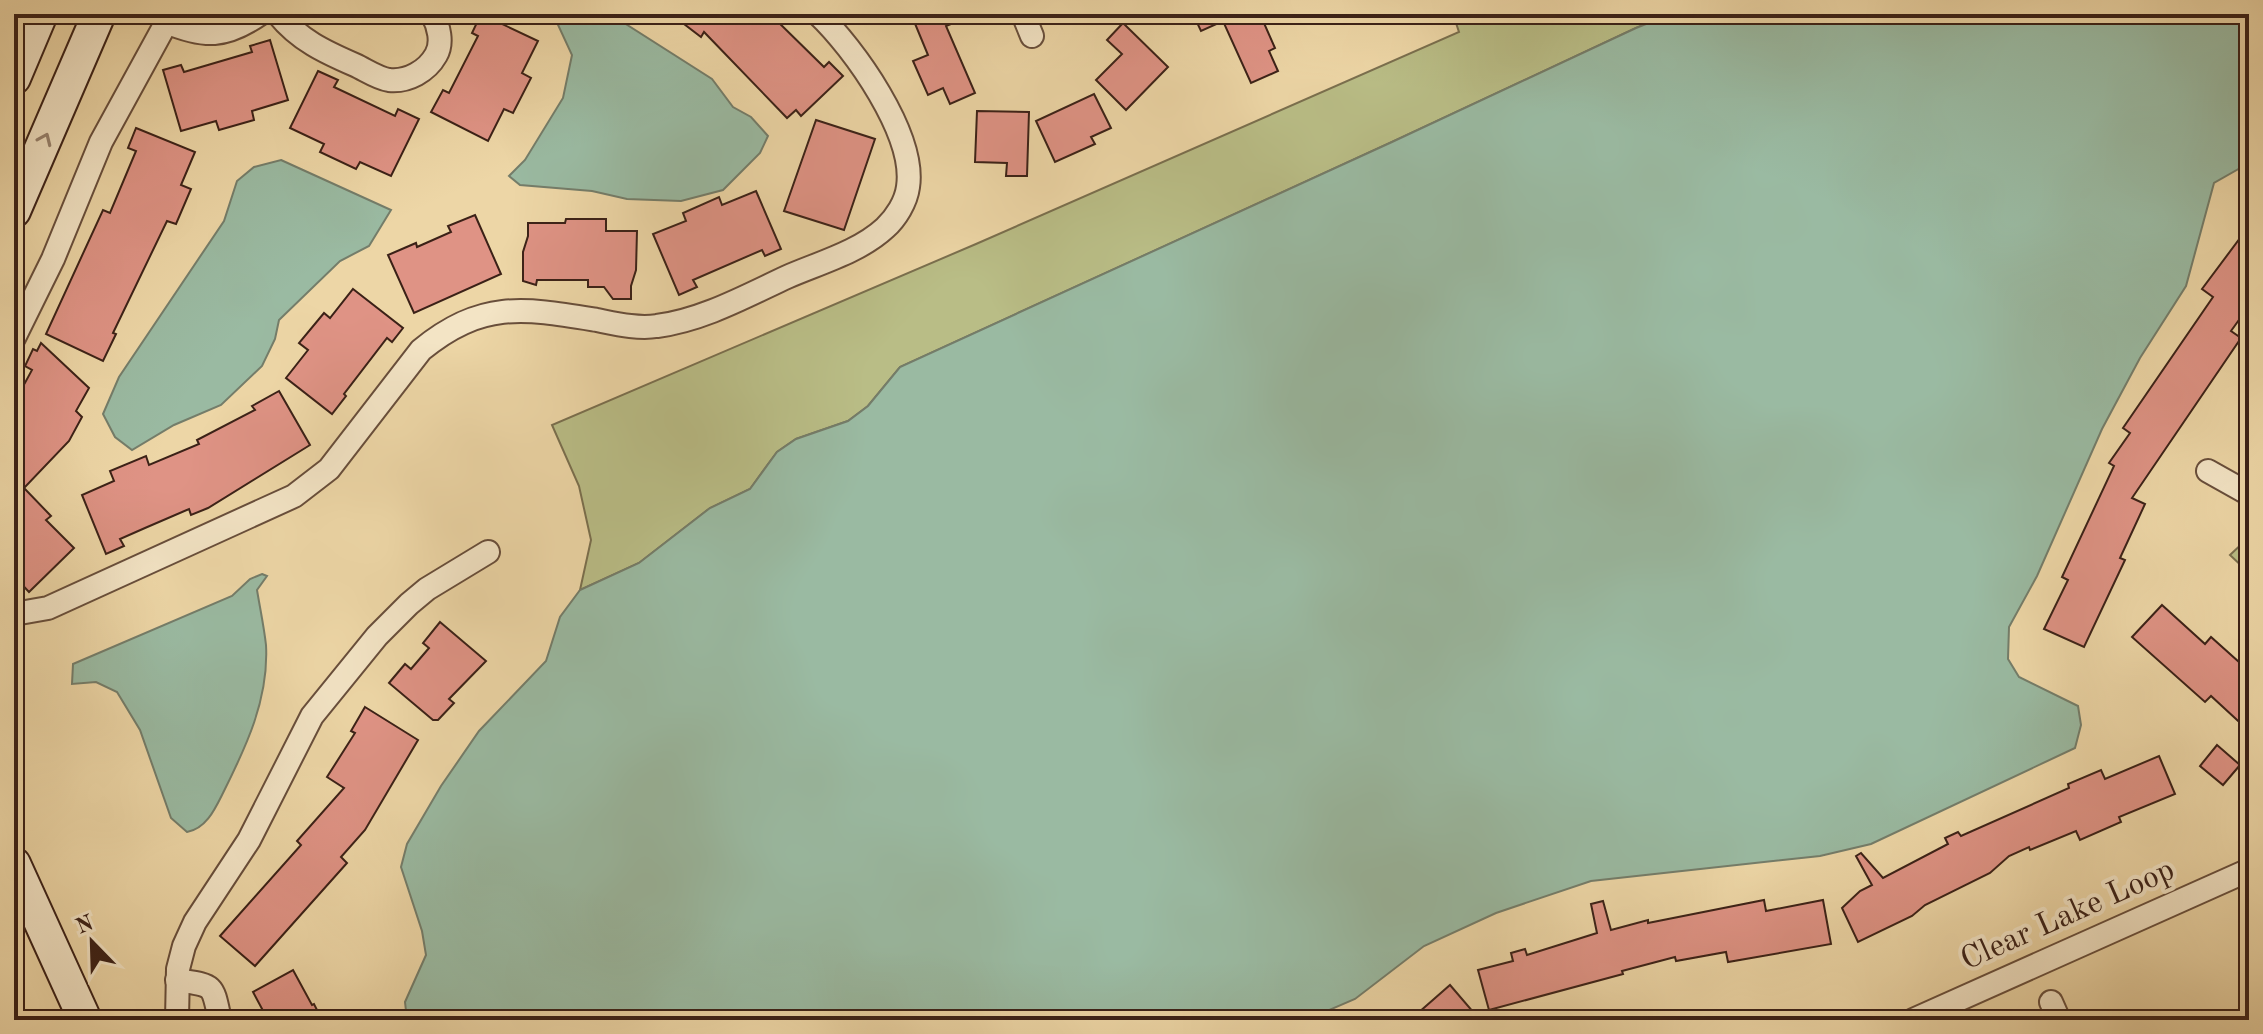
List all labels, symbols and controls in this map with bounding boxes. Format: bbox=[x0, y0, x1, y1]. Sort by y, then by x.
one-way arrow bbox=[36, 133, 52, 148]
street label: Clear Lake Loop bbox=[1956, 855, 2180, 977]
north arrow bbox=[52, 902, 132, 982]
text: N bbox=[73, 912, 97, 939]

